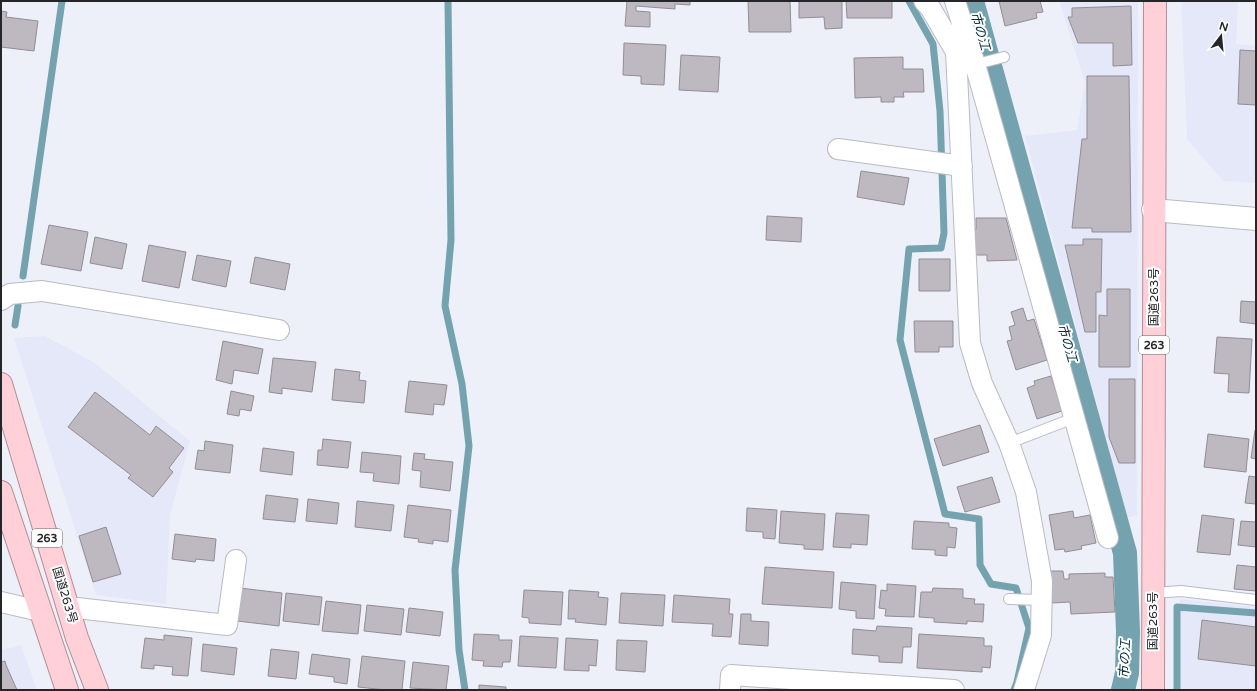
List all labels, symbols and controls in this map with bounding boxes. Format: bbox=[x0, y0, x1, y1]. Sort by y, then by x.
water label: 市の江 bbox=[967, 10, 994, 54]
north arrow bbox=[1201, 16, 1241, 56]
text: N bbox=[1218, 19, 1230, 34]
street label: 国道263号 bbox=[1147, 268, 1161, 326]
water label: 市の江 bbox=[1054, 322, 1081, 366]
road number: 263 bbox=[1139, 336, 1169, 354]
road number: 263 bbox=[32, 529, 62, 547]
street label: 国道263号 bbox=[50, 565, 80, 625]
street label: 国道263号 bbox=[1146, 592, 1160, 650]
water label: 市の江 bbox=[1116, 637, 1134, 679]

